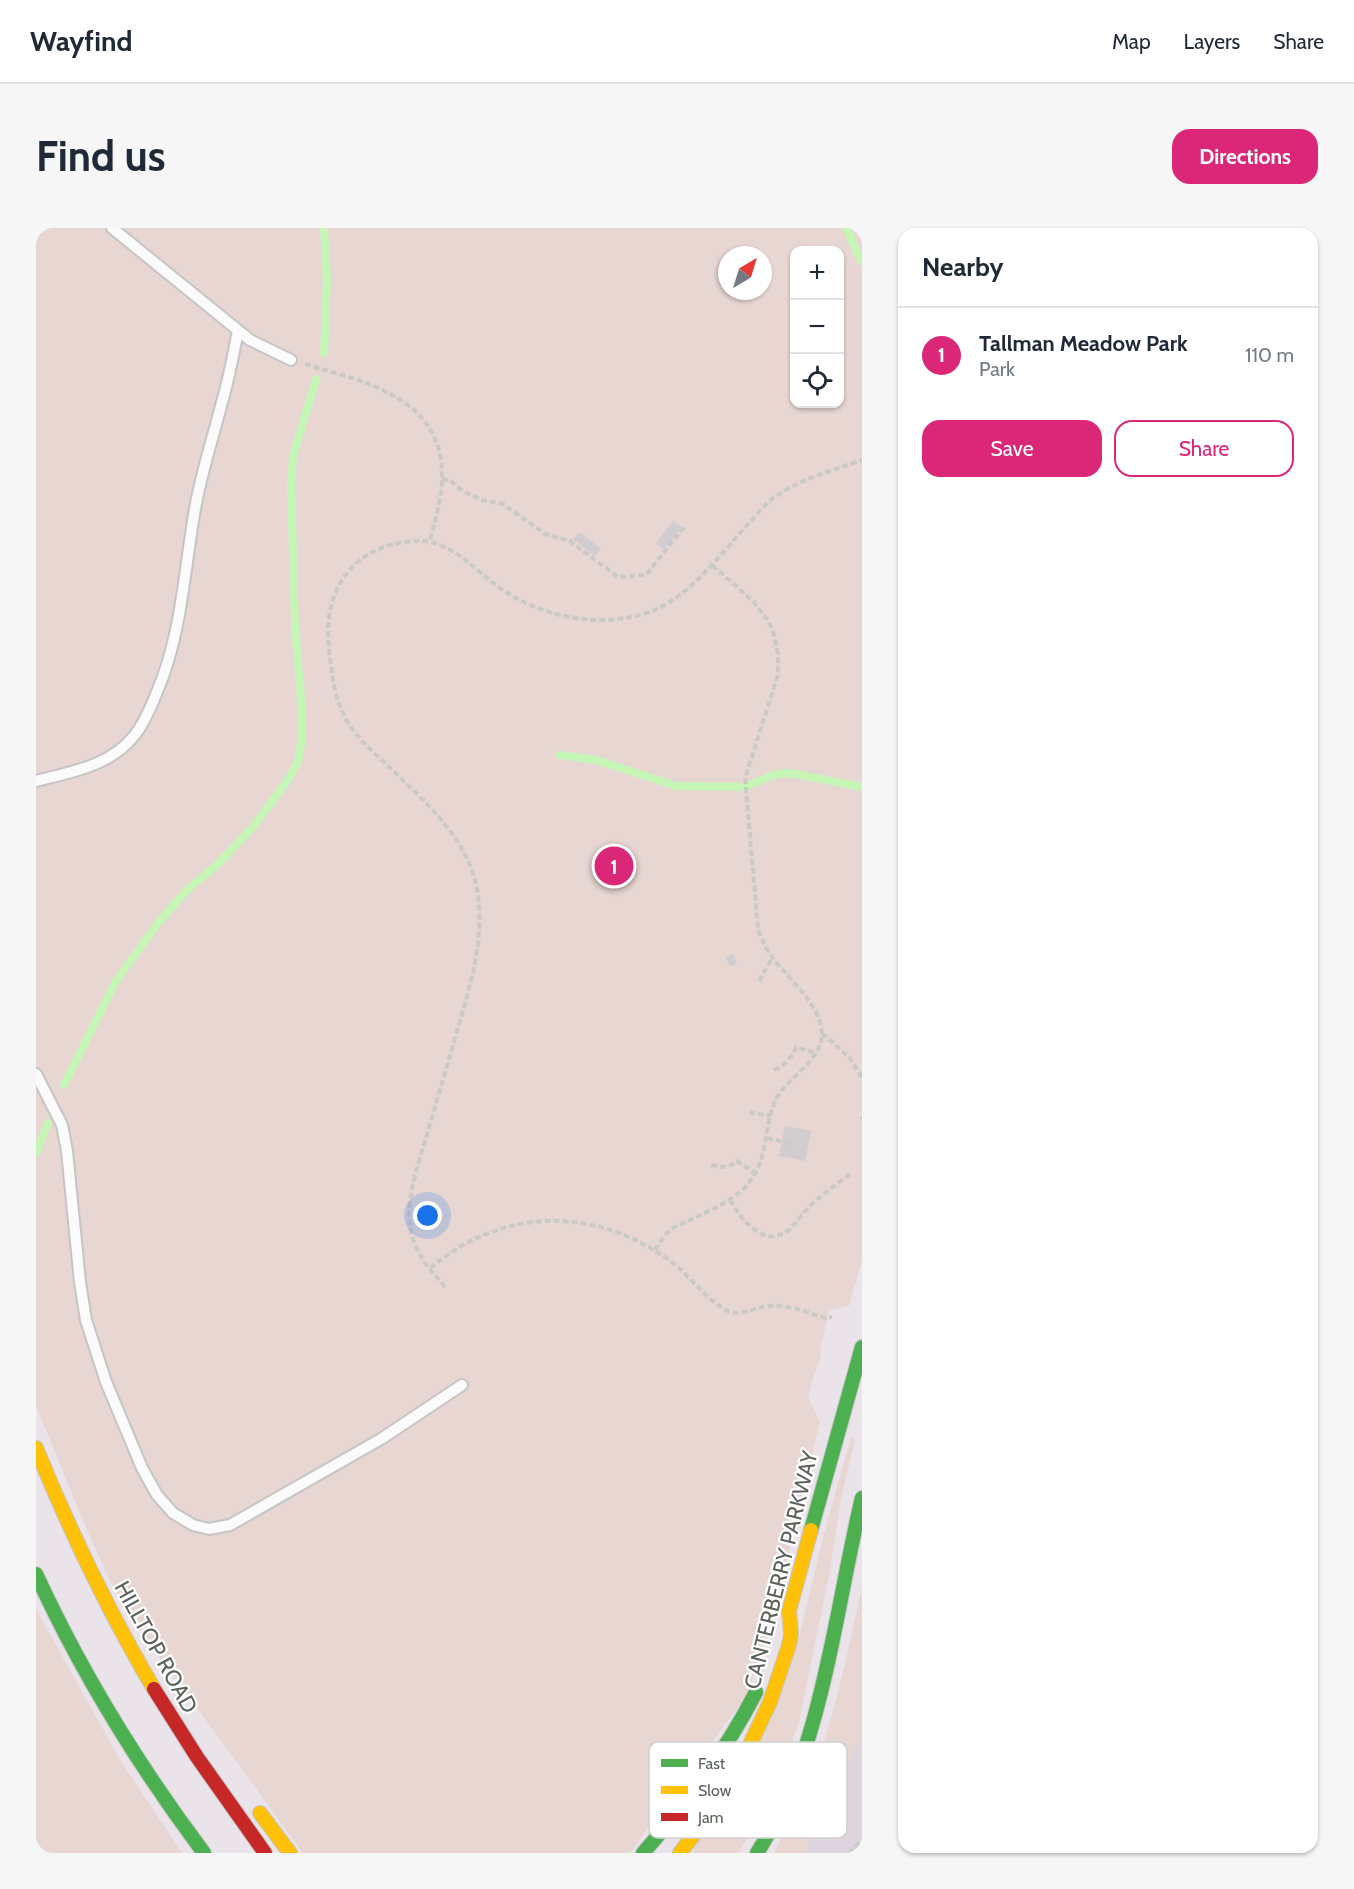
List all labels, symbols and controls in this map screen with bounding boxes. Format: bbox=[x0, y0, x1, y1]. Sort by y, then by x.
text: Wayfind bbox=[30, 24, 132, 58]
text: Map bbox=[1112, 29, 1151, 54]
text: Layers bbox=[1184, 29, 1240, 54]
text: Share bbox=[1273, 29, 1324, 54]
button: Directions bbox=[1172, 129, 1318, 184]
text: Find us bbox=[36, 130, 165, 182]
north arrow bbox=[718, 246, 772, 300]
map controls bbox=[790, 246, 844, 408]
button: + bbox=[790, 246, 844, 300]
text: Nearby bbox=[922, 251, 1003, 283]
button: − bbox=[790, 300, 844, 354]
text: Tallman Meadow Park bbox=[979, 330, 1188, 357]
text: 1 bbox=[938, 343, 945, 367]
text: 110 m bbox=[1245, 343, 1294, 367]
button: locate bbox=[790, 354, 844, 408]
text: Park bbox=[979, 357, 1015, 381]
button: Save bbox=[922, 420, 1102, 477]
button: Share bbox=[1114, 420, 1294, 477]
pin: 1 bbox=[594, 844, 634, 888]
your location bbox=[413, 1201, 442, 1230]
street label: CANTERBERRY PARKWAY bbox=[738, 1448, 824, 1692]
street label: HILLTOP ROAD bbox=[109, 1576, 203, 1718]
legend bbox=[649, 1742, 847, 1838]
text: Fast bbox=[698, 1754, 726, 1773]
text: Slow bbox=[698, 1781, 732, 1800]
text: Jam bbox=[697, 1808, 724, 1827]

